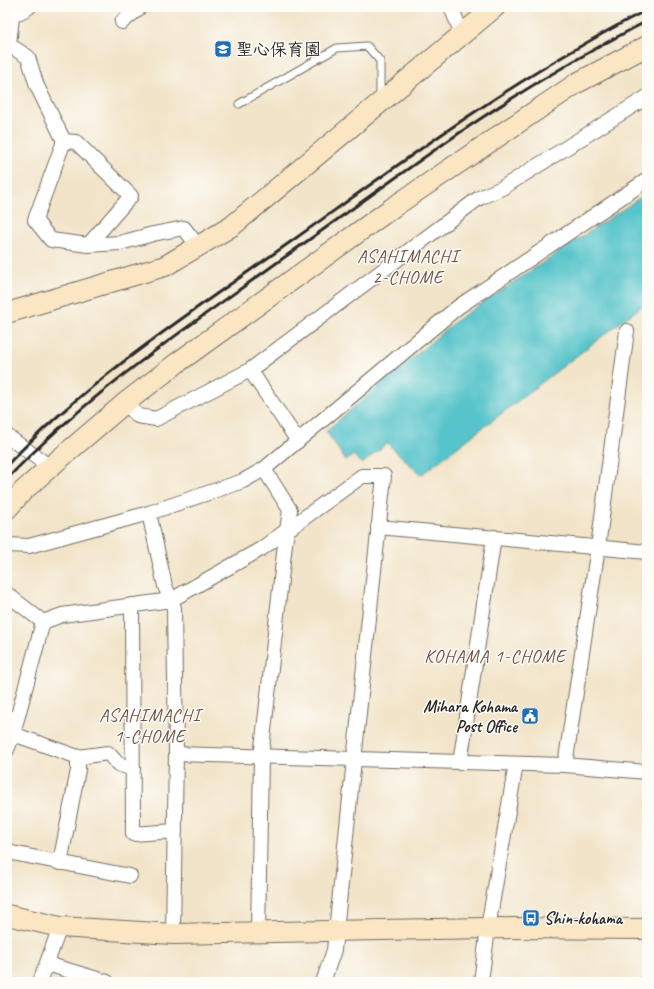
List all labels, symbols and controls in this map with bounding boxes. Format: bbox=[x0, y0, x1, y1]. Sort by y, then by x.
school or university icon: 聖心保育園 bbox=[213, 39, 233, 59]
place label: 聖心保育園 bbox=[236, 39, 321, 60]
district label: ASAHIMACHI 2-CHOME bbox=[357, 245, 461, 288]
district label: KOHAMA 1-CHOME bbox=[424, 645, 567, 667]
place label: Mihara Kohama Post Office bbox=[423, 696, 519, 737]
district label: ASAHIMACHI 1-CHOME bbox=[99, 704, 203, 747]
public building icon: Mihara Kohama Post Office bbox=[520, 706, 540, 726]
bus stop icon: Shin-kohama bbox=[521, 908, 541, 928]
place label: Shin-kohama bbox=[544, 908, 624, 929]

